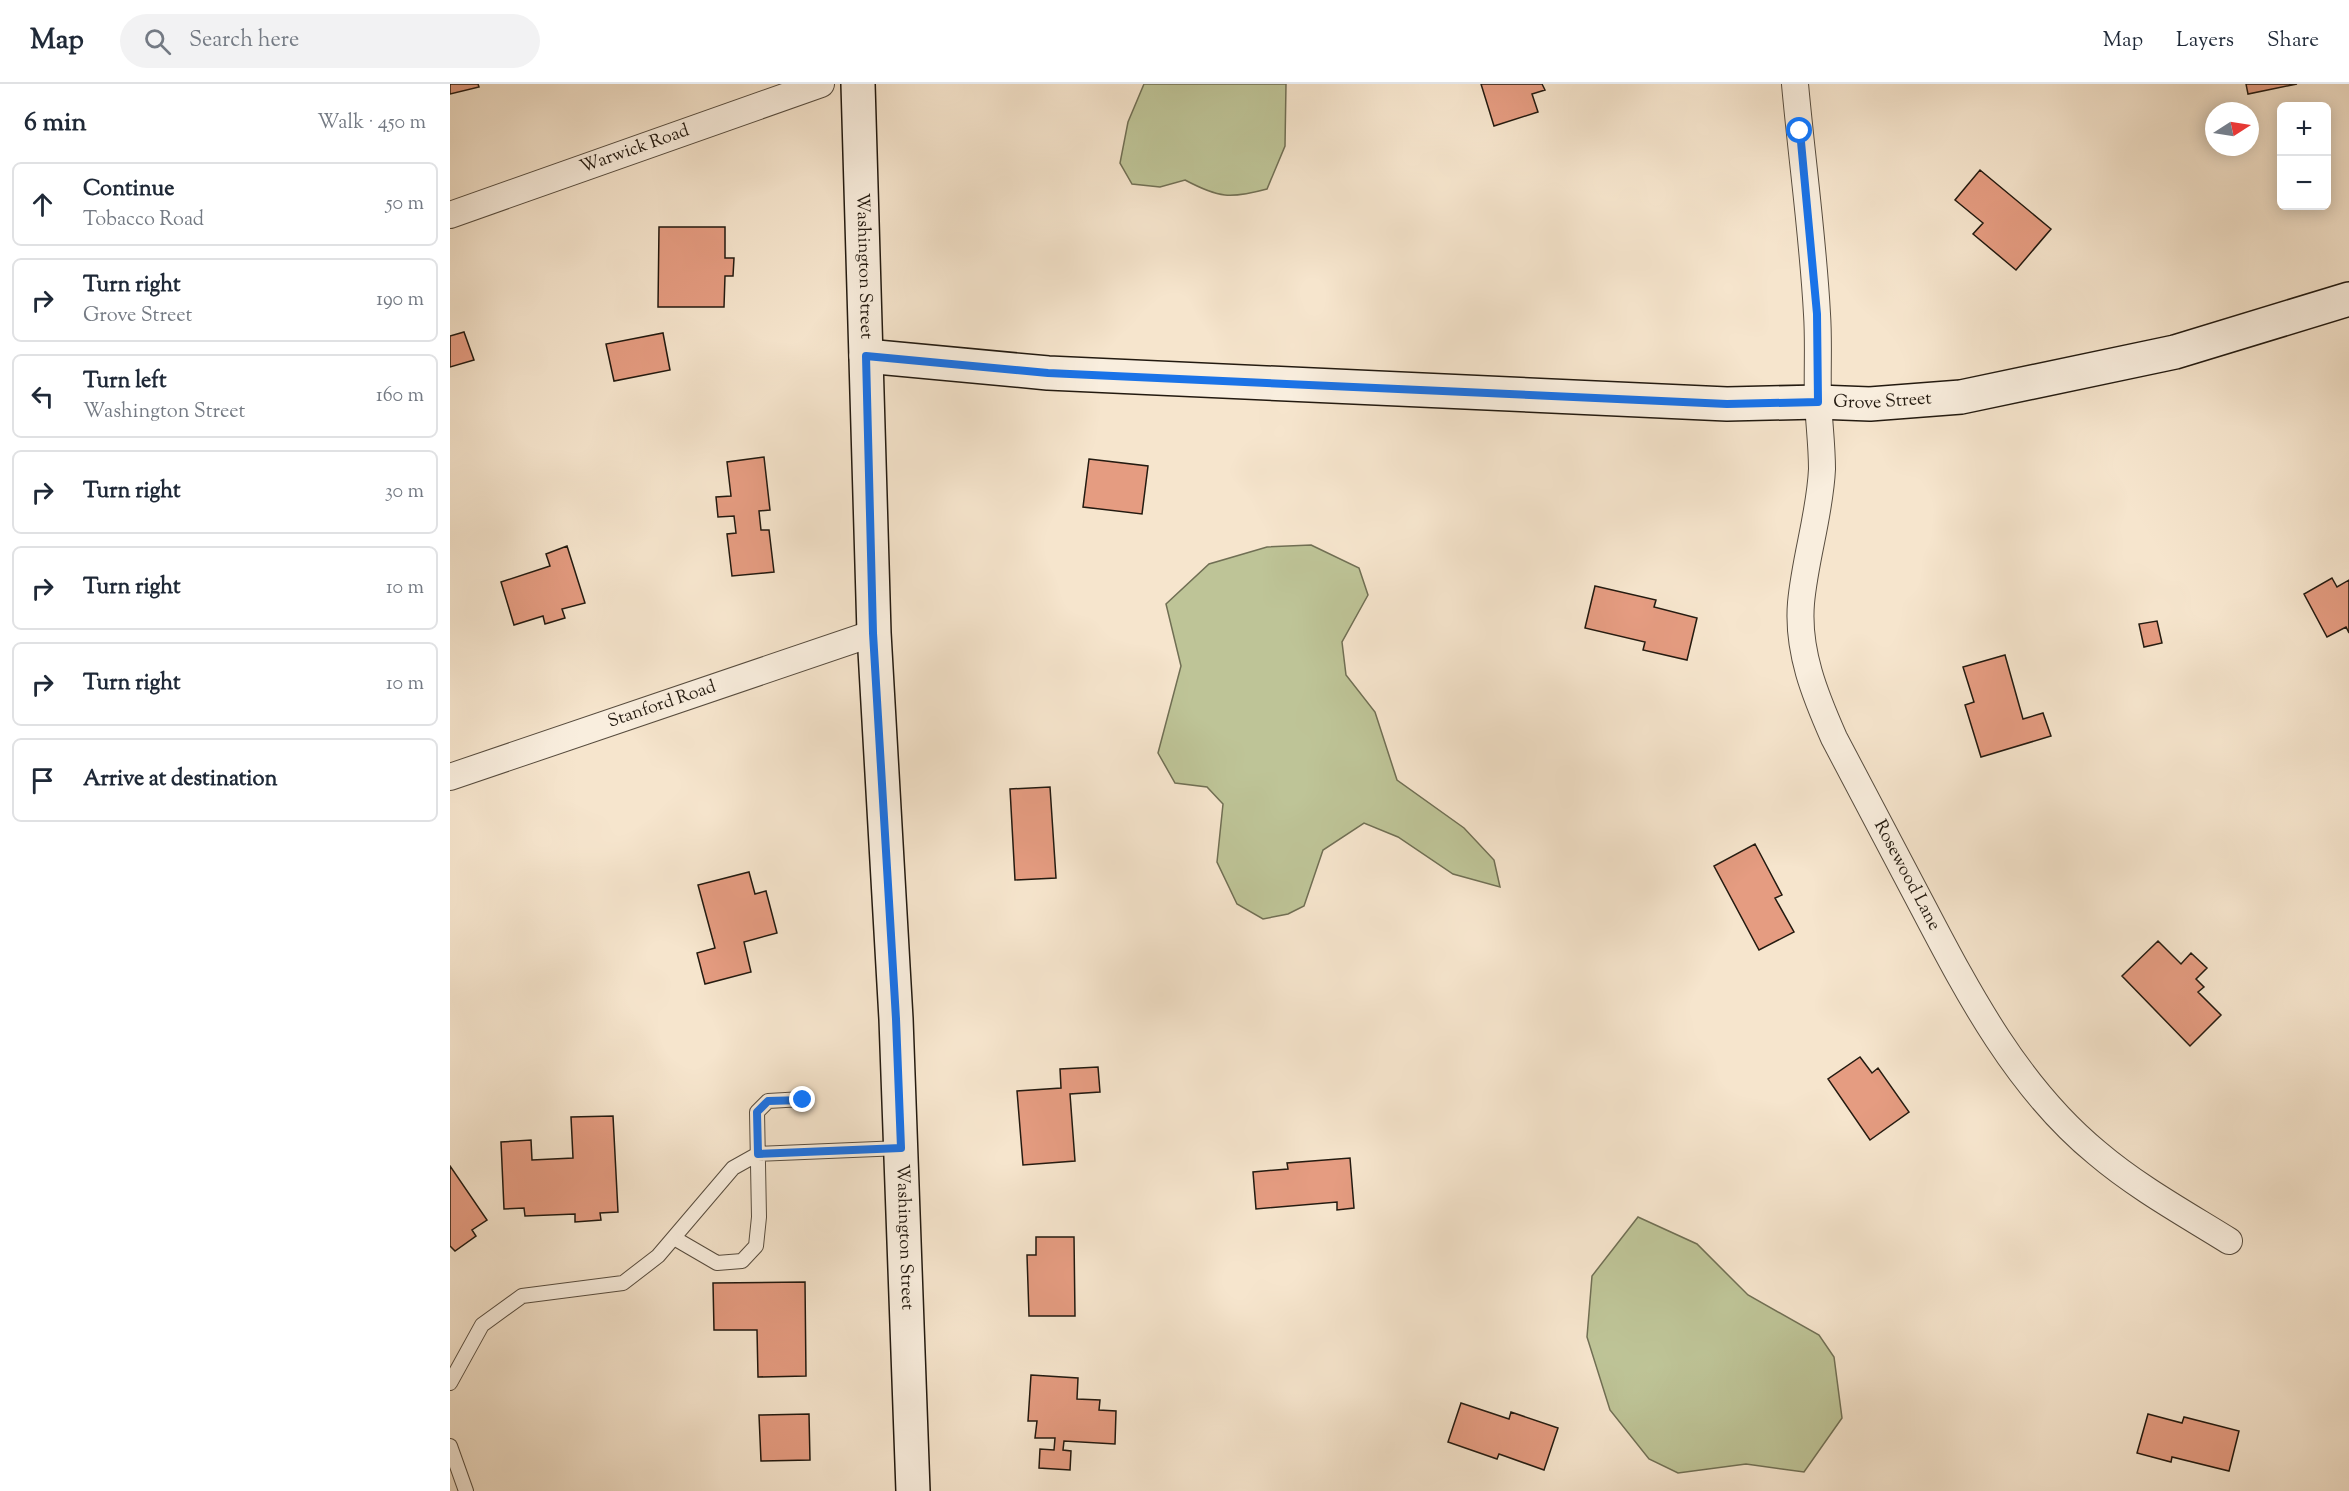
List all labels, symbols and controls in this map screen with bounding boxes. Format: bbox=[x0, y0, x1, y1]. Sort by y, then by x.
search box bbox=[120, 14, 540, 68]
text: Map bbox=[30, 21, 84, 61]
icon: search bbox=[141, 25, 174, 58]
text: Search here bbox=[189, 25, 299, 57]
text: Map bbox=[2103, 26, 2143, 56]
text: Layers bbox=[2176, 26, 2234, 56]
text: Share bbox=[2267, 26, 2319, 56]
north arrow bbox=[2205, 102, 2259, 156]
map controls bbox=[2277, 102, 2331, 210]
button: + bbox=[2277, 102, 2331, 156]
text: 6 min bbox=[24, 105, 87, 142]
text: Walk · 450 m bbox=[317, 109, 426, 138]
route start bbox=[1786, 117, 1812, 143]
street label: Warwick Road bbox=[577, 118, 693, 181]
button: − bbox=[2277, 156, 2331, 210]
text: Continue bbox=[83, 174, 174, 206]
icon: ahead bbox=[26, 188, 59, 221]
text: 50 m bbox=[386, 190, 424, 219]
street label: Washington Street bbox=[848, 192, 878, 339]
text: Tobacco Road bbox=[83, 206, 204, 235]
text: Turn right bbox=[83, 270, 180, 302]
icon: right bbox=[26, 284, 59, 317]
text: 190 m bbox=[376, 286, 424, 315]
text: Grove Street bbox=[83, 302, 192, 331]
text: Turn left bbox=[83, 366, 166, 398]
icon: left bbox=[26, 380, 59, 413]
text: 160 m bbox=[376, 382, 424, 411]
street label: Grove Street bbox=[1833, 386, 1932, 417]
text: Washington Street bbox=[83, 398, 245, 427]
icon: right bbox=[26, 476, 59, 509]
text: Turn right bbox=[83, 476, 180, 508]
text: 30 m bbox=[385, 478, 424, 507]
icon: right bbox=[26, 572, 59, 605]
text: Turn right bbox=[83, 572, 180, 604]
text: 10 m bbox=[386, 574, 424, 603]
icon: right bbox=[26, 668, 59, 701]
text: Turn right bbox=[83, 668, 180, 700]
text: 10 m bbox=[386, 670, 424, 699]
street label: Stanford Road bbox=[605, 675, 720, 735]
icon: arrive bbox=[26, 764, 59, 797]
text: Arrive at destination bbox=[83, 764, 278, 796]
street label: Rosewood Lane bbox=[1866, 816, 1946, 936]
route end bbox=[789, 1086, 815, 1112]
street label: Washington Street bbox=[888, 1163, 919, 1311]

